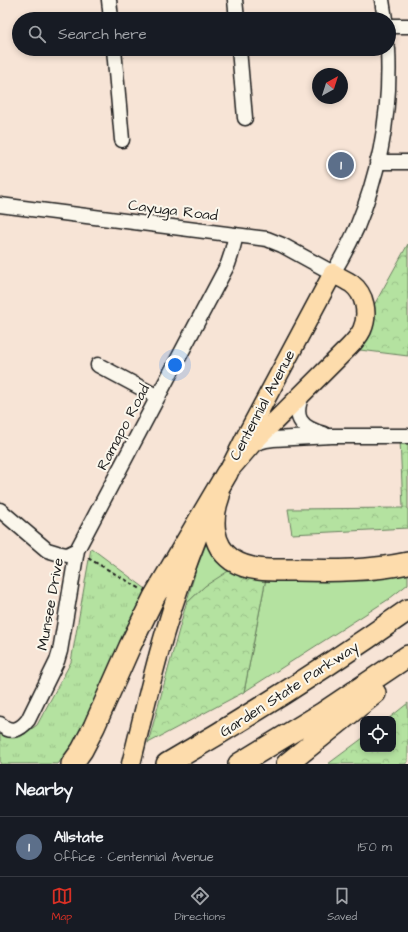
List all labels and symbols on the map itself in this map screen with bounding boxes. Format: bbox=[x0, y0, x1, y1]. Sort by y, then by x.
north arrow bbox=[312, 68, 348, 104]
pin: 1 bbox=[328, 150, 354, 180]
street label: Cayuga Road bbox=[127, 195, 219, 227]
street label: Centennial Avenue bbox=[224, 346, 300, 464]
your location bbox=[165, 355, 185, 375]
street label: Ramapo Road bbox=[92, 380, 155, 474]
street label: Munsee Drive bbox=[32, 556, 69, 652]
street label: Garden State Parkway bbox=[216, 637, 363, 743]

